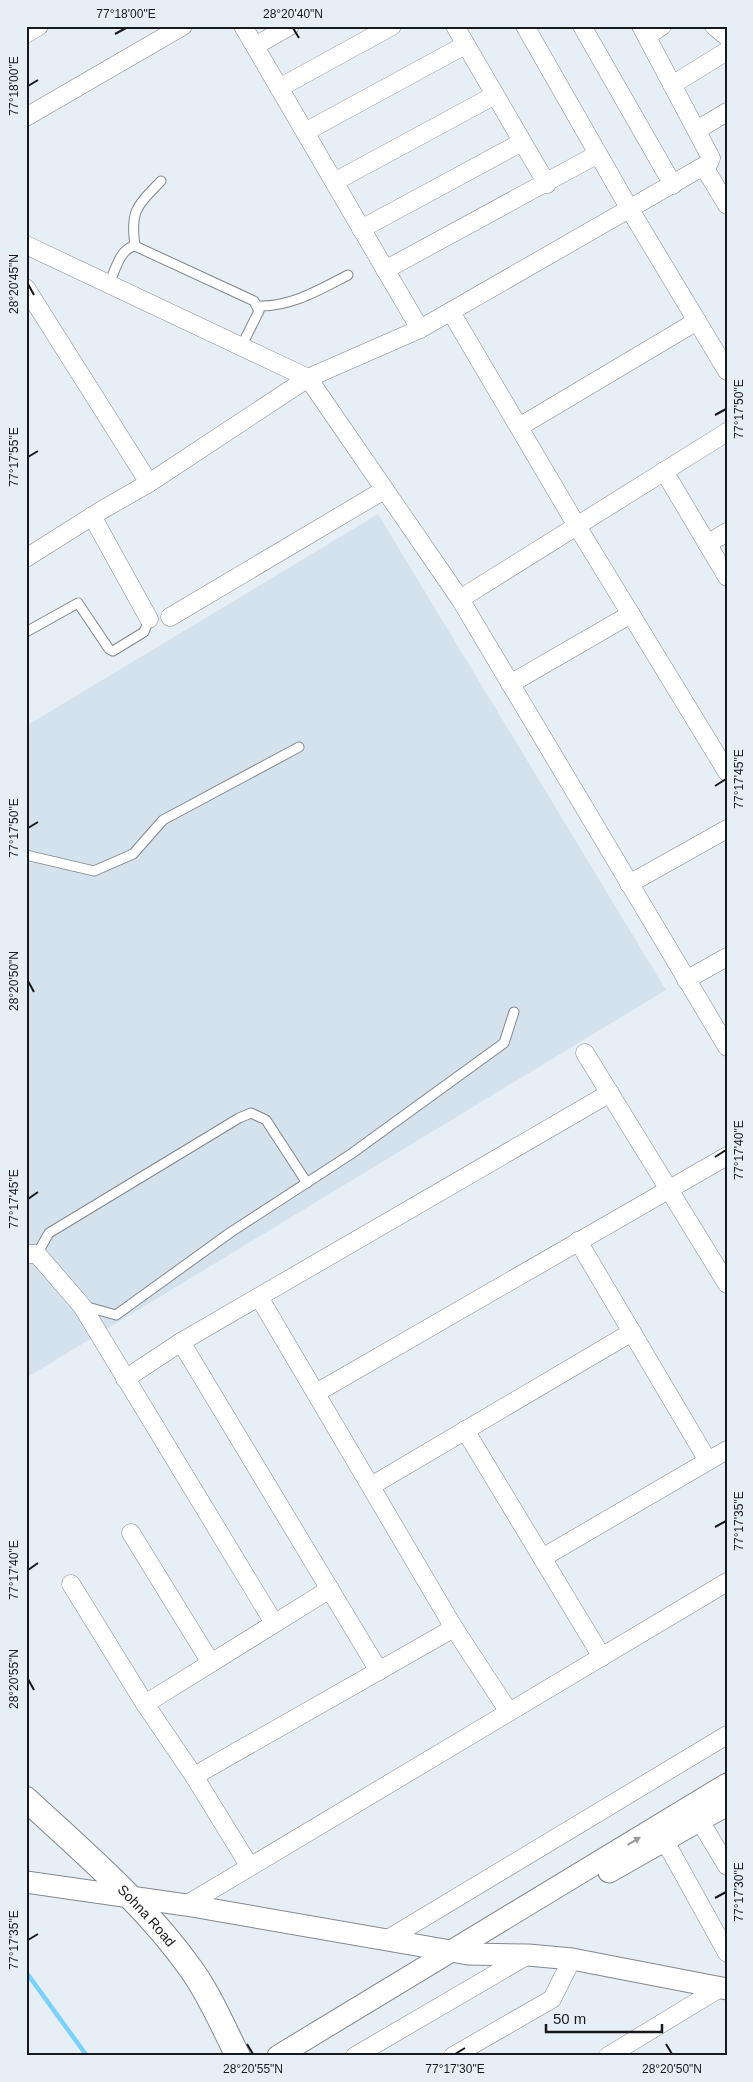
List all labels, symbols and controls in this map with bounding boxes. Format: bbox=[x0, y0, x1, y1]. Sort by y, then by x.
text: 77°18'00"E bbox=[96, 7, 156, 21]
text: 28°20'40"N bbox=[263, 7, 323, 21]
text: 77°18'00"E bbox=[7, 56, 21, 116]
text: 28°20'45"N bbox=[7, 254, 21, 314]
text: 77°17'50"E bbox=[732, 379, 746, 439]
text: 77°17'55"E bbox=[7, 427, 21, 487]
text: 77°17'45"E bbox=[732, 749, 746, 809]
text: 77°17'50"E bbox=[7, 798, 21, 858]
text: 28°20'50"N bbox=[7, 951, 21, 1011]
text: 77°17'40"E bbox=[732, 1120, 746, 1180]
text: 77°17'45"E bbox=[7, 1169, 21, 1229]
text: 77°17'35"E bbox=[732, 1491, 746, 1551]
text: 77°17'40"E bbox=[7, 1540, 21, 1600]
text: 28°20'55"N bbox=[7, 1649, 21, 1709]
one-way arrow bbox=[628, 1836, 641, 1845]
text: 77°17'30"E bbox=[732, 1862, 746, 1922]
street label: Sohna Road bbox=[115, 1881, 179, 1950]
text: 77°17'35"E bbox=[7, 1910, 21, 1970]
scale bar bbox=[546, 2002, 662, 2034]
text: 50 m bbox=[553, 2010, 586, 2027]
text: 28°20'55"N bbox=[223, 2062, 283, 2076]
text: 77°17'30"E bbox=[425, 2062, 485, 2076]
text: 28°20'50"N bbox=[642, 2062, 702, 2076]

